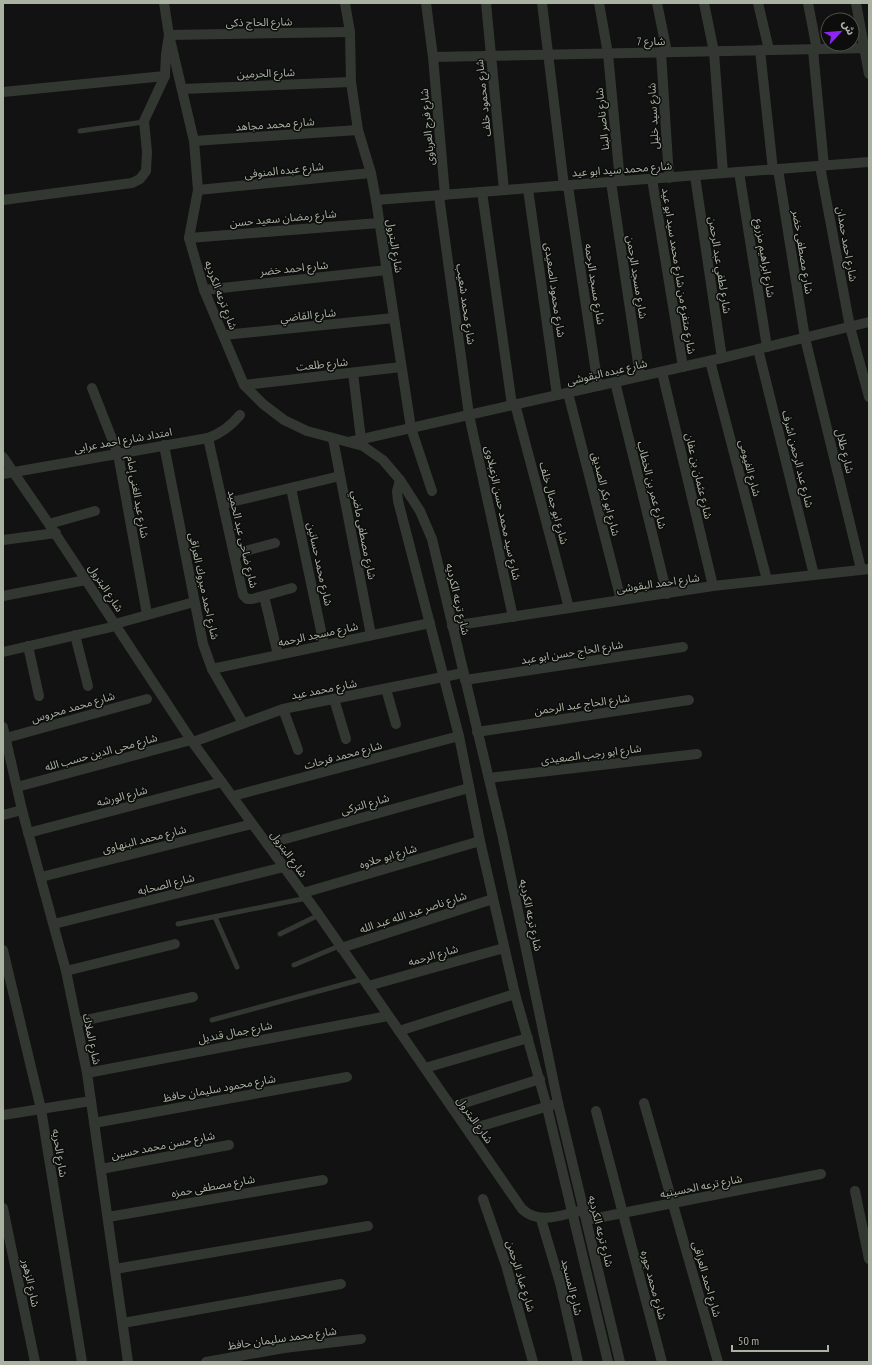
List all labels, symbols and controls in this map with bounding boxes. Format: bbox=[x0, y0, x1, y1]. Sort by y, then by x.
north arrow bbox=[820, 12, 860, 52]
street label: شارع الحاج ذكى bbox=[226, 14, 293, 31]
text: ش bbox=[839, 18, 859, 37]
street label: شارع 7 bbox=[637, 34, 666, 49]
street label: شارع محمود خلف bbox=[472, 58, 495, 137]
street label: شارع الحرمين bbox=[237, 65, 296, 82]
street label: شارع سيد خليل bbox=[644, 82, 663, 150]
street label: شارع ناصر البنا bbox=[592, 87, 613, 151]
street label: شارع فرج العرباوى bbox=[417, 88, 438, 166]
street label: شارع محمد مجاهد bbox=[235, 114, 315, 135]
street label: شارع محمد سيد ابو عيد bbox=[571, 158, 673, 180]
street label: شارع عبده المنوفى bbox=[244, 159, 325, 182]
street label: شارع متفرع من شارع محمد سيد ابو عيد bbox=[658, 187, 699, 356]
street label: شارع احمد حمدان bbox=[832, 205, 861, 283]
street label: شارع رمضان سعيد حسن bbox=[229, 206, 337, 231]
street label: شارع مصطفى خضر bbox=[788, 208, 817, 296]
street label: شارع لطفي عبد الرحمن bbox=[703, 215, 735, 315]
street label: شارع البترول bbox=[383, 218, 406, 274]
street label: شارع ابراهيم مزروع bbox=[750, 218, 778, 299]
street label: شارع مسجد الرحمن bbox=[623, 234, 651, 320]
street label: شارع محمود الصعيدى bbox=[540, 242, 569, 339]
street label: شارع مسجد الرحمه bbox=[581, 243, 608, 326]
street label: شارع احمد خضر bbox=[258, 257, 329, 280]
street label: شارع ترعه الكرديه bbox=[200, 258, 241, 332]
street label: شارع محمد شعيب bbox=[452, 263, 479, 346]
street label: شارع القاضي bbox=[279, 305, 337, 327]
street label: شارع طلعت bbox=[295, 354, 349, 375]
street label: شارع عبده البقوشى bbox=[565, 356, 649, 389]
street label: شارع عبد الرحمن اشرف bbox=[778, 409, 817, 510]
street label: امتداد شارع احمد عرابى bbox=[73, 424, 173, 456]
street label: شارع طلال bbox=[832, 427, 857, 475]
street label: شارع عثمان بن عفان bbox=[681, 432, 716, 521]
street label: شارع الفيومى bbox=[735, 438, 764, 498]
street label: شارع عمر بن الخطاب bbox=[633, 440, 670, 531]
street label: شارع سيد محمد حسن الزعبلاوى bbox=[481, 445, 524, 582]
street label: شارع ابو بكر الصديق bbox=[588, 451, 623, 538]
street label: شارع عبد الغنى إمام bbox=[123, 455, 152, 540]
street label: شارع ابو جمال خلف bbox=[535, 460, 572, 546]
street label: شارع ضاحى عبد الحميد bbox=[224, 489, 261, 590]
street label: شارع مصطفى ماضي bbox=[346, 489, 380, 582]
street label: شارع محمد حسانين bbox=[303, 521, 336, 608]
street label: شارع احمد مبروك العراقى bbox=[185, 531, 222, 641]
street label: شارع البترول bbox=[85, 562, 127, 615]
street label: شارع ترعه الكرديه bbox=[442, 562, 473, 637]
street label: شارع احمد البقوشى bbox=[615, 570, 701, 597]
street label: شارع مسجد الرحمه bbox=[277, 619, 360, 650]
street label: شارع الحاج حسن ابو عبد bbox=[520, 637, 625, 668]
street label: شارع محمد عيد bbox=[290, 676, 359, 703]
street label: شارع محمد محروس bbox=[30, 688, 117, 727]
street label: شارع الحاج عبد الرحمن bbox=[533, 690, 631, 719]
street label: شارع محى الدين حسب الله bbox=[43, 730, 160, 775]
street label: شارع محمد فرحات bbox=[302, 738, 384, 773]
street label: شارع ابو رجب الصعيدى bbox=[540, 741, 643, 768]
street label: شارع الورشه bbox=[95, 782, 150, 810]
street label: شارع التركى bbox=[339, 790, 392, 819]
street label: شارع محمد البنهاوى bbox=[100, 822, 188, 857]
street label: شارع البترول bbox=[267, 828, 311, 881]
street label: شارع ابو حلاوه bbox=[358, 841, 419, 872]
street label: شارع الصحابه bbox=[136, 870, 197, 899]
street label: شارع ترعه الكرديه bbox=[516, 878, 546, 953]
street label: شارع ناصر عبد الله عبد الله bbox=[358, 888, 469, 937]
street label: شارع الرحمه bbox=[406, 941, 460, 970]
street label: شارع الملاك bbox=[79, 1012, 104, 1066]
street label: شارع جمال قنديل bbox=[197, 1018, 274, 1047]
street label: شارع محمود سليمان حافظ bbox=[161, 1071, 277, 1106]
street label: شارع البترول bbox=[453, 1094, 496, 1147]
street label: شارع الحريه bbox=[48, 1128, 71, 1179]
street label: شارع حسن محمد حسين bbox=[110, 1128, 217, 1163]
street label: شارع ترعه الحسينيه bbox=[659, 1171, 744, 1202]
street label: شارع مصطفى حمزه bbox=[170, 1172, 257, 1201]
street label: شارع ترعه الكرديه bbox=[584, 1194, 617, 1269]
street label: شارع عباد الرحمن bbox=[503, 1239, 539, 1314]
street label: شارع احمد العراقى bbox=[689, 1239, 725, 1319]
street label: شارع محمد جوره bbox=[637, 1249, 670, 1322]
street label: شارع الزهور bbox=[18, 1257, 43, 1309]
street label: شارع المسجد bbox=[557, 1257, 586, 1317]
street label: شارع محمد سليمان حافظ bbox=[226, 1323, 338, 1354]
scale bar bbox=[732, 1327, 828, 1353]
text: 50 m bbox=[738, 1333, 759, 1348]

